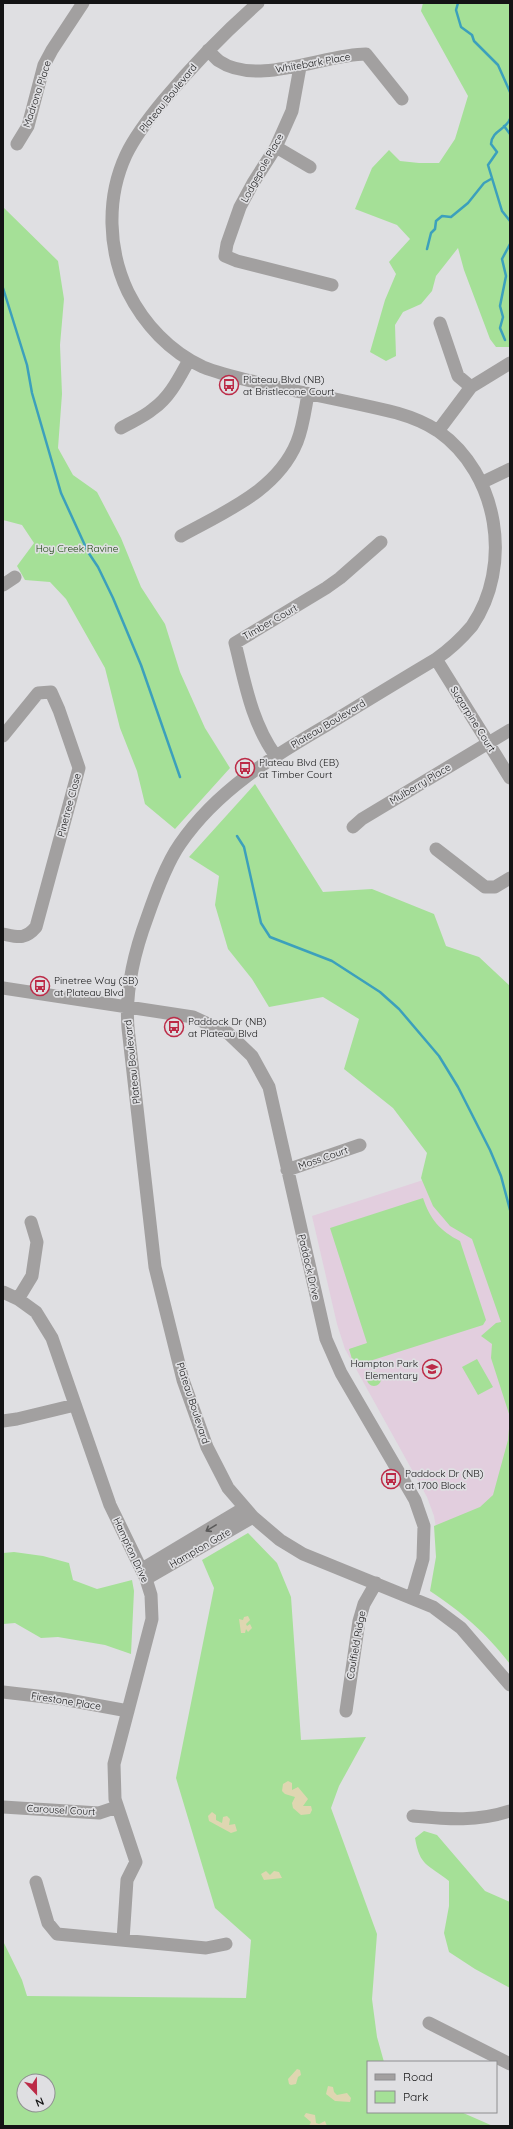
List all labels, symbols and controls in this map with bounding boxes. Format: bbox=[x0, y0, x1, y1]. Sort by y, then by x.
street label: Whitebark Place bbox=[275, 50, 352, 76]
street label: Madrona Place bbox=[20, 58, 54, 129]
street label: Plateau Boulevard bbox=[136, 61, 200, 135]
street label: Lodgepole Place bbox=[238, 131, 287, 205]
place label: Plateau Blvd (NB) at Bristlecone Court bbox=[243, 373, 335, 398]
bus stop icon: Plateau Blvd (NB) at Bristlecone Court bbox=[218, 374, 240, 396]
park label: Hoy Creek Ravine bbox=[36, 542, 119, 555]
street label: Timber Court bbox=[240, 601, 300, 643]
street label: Sugarpine Court bbox=[448, 684, 499, 755]
street label: Plateau Boulevard bbox=[288, 697, 368, 751]
place label: Plateau Blvd (EB) at Timber Court bbox=[259, 756, 339, 781]
bus stop icon: Plateau Blvd (EB) at Timber Court bbox=[234, 757, 256, 779]
street label: Mulberry Place bbox=[387, 760, 453, 807]
street label: Pinetree Close bbox=[54, 771, 84, 838]
place label: Pinetree Way (SB) at Plateau Blvd bbox=[54, 974, 138, 999]
bus stop icon: Pinetree Way (SB) at Plateau Blvd bbox=[29, 975, 51, 997]
place label: Paddock Dr (NB) at Plateau Blvd bbox=[188, 1015, 267, 1040]
bus stop icon: Paddock Dr (NB) at Plateau Blvd bbox=[163, 1016, 185, 1038]
street label: Plateau Boulevard bbox=[121, 1019, 143, 1105]
street label: Moss Court bbox=[296, 1143, 350, 1173]
street label: Paddock Drive bbox=[295, 1233, 323, 1302]
place label: Hampton Park Elementary bbox=[351, 1357, 418, 1382]
school or university icon: Hampton Park Elementary bbox=[421, 1358, 443, 1380]
street label: Plateau Boulevard bbox=[174, 1361, 212, 1445]
place label: Paddock Dr (NB) at 1700 Block bbox=[405, 1467, 484, 1492]
bus stop icon: Paddock Dr (NB) at 1700 Block bbox=[380, 1468, 402, 1490]
street label: Hampton Drive bbox=[110, 1515, 152, 1585]
one-way arrow bbox=[205, 1524, 217, 1532]
street label: Hampton Gate bbox=[167, 1525, 233, 1571]
street label: Caulfield Ridge bbox=[344, 1609, 368, 1680]
street label: Firestone Place bbox=[30, 1689, 102, 1713]
street label: Carousel Court bbox=[26, 1802, 96, 1818]
legend bbox=[367, 2061, 497, 2113]
text: Road bbox=[403, 2069, 433, 2084]
north arrow bbox=[16, 2073, 56, 2113]
text: Park bbox=[403, 2089, 428, 2104]
text: N bbox=[33, 2094, 46, 2110]

